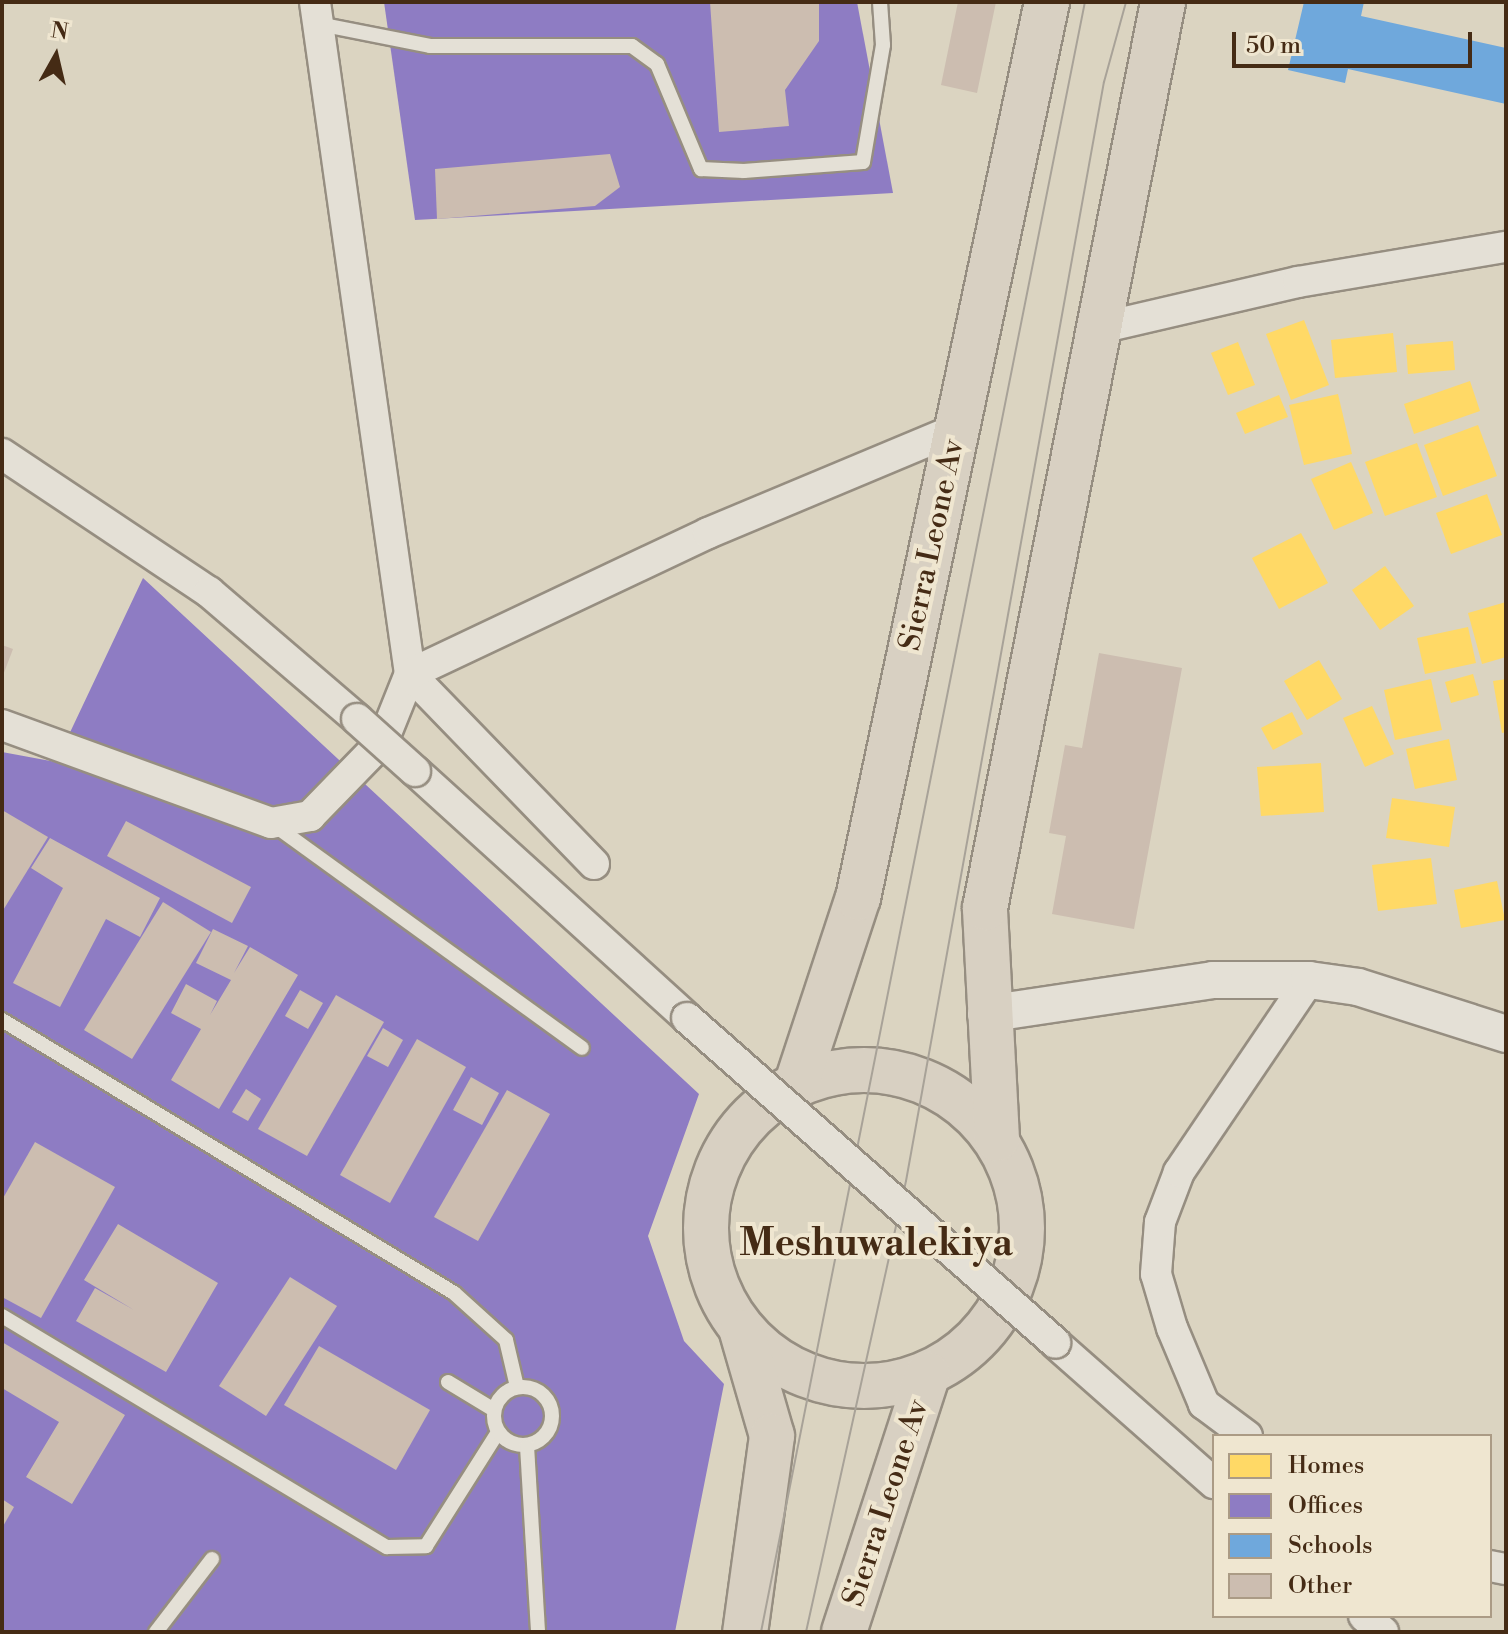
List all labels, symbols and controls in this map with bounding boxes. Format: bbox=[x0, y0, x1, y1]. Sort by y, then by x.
north arrow bbox=[16, 16, 96, 96]
scale bar bbox=[1236, 16, 1476, 66]
text: N bbox=[49, 17, 70, 46]
text: 50 m bbox=[1246, 31, 1301, 61]
street label: Sierra Leone Av bbox=[892, 436, 972, 654]
district label: Meshuwalekiya bbox=[739, 1221, 1013, 1267]
street label: Sierra Leone Av bbox=[836, 1395, 936, 1611]
legend bbox=[1212, 1434, 1492, 1618]
text: Homes bbox=[1288, 1451, 1364, 1481]
text: Offices bbox=[1288, 1491, 1363, 1521]
text: Schools bbox=[1288, 1531, 1373, 1561]
text: Other bbox=[1288, 1571, 1352, 1601]

